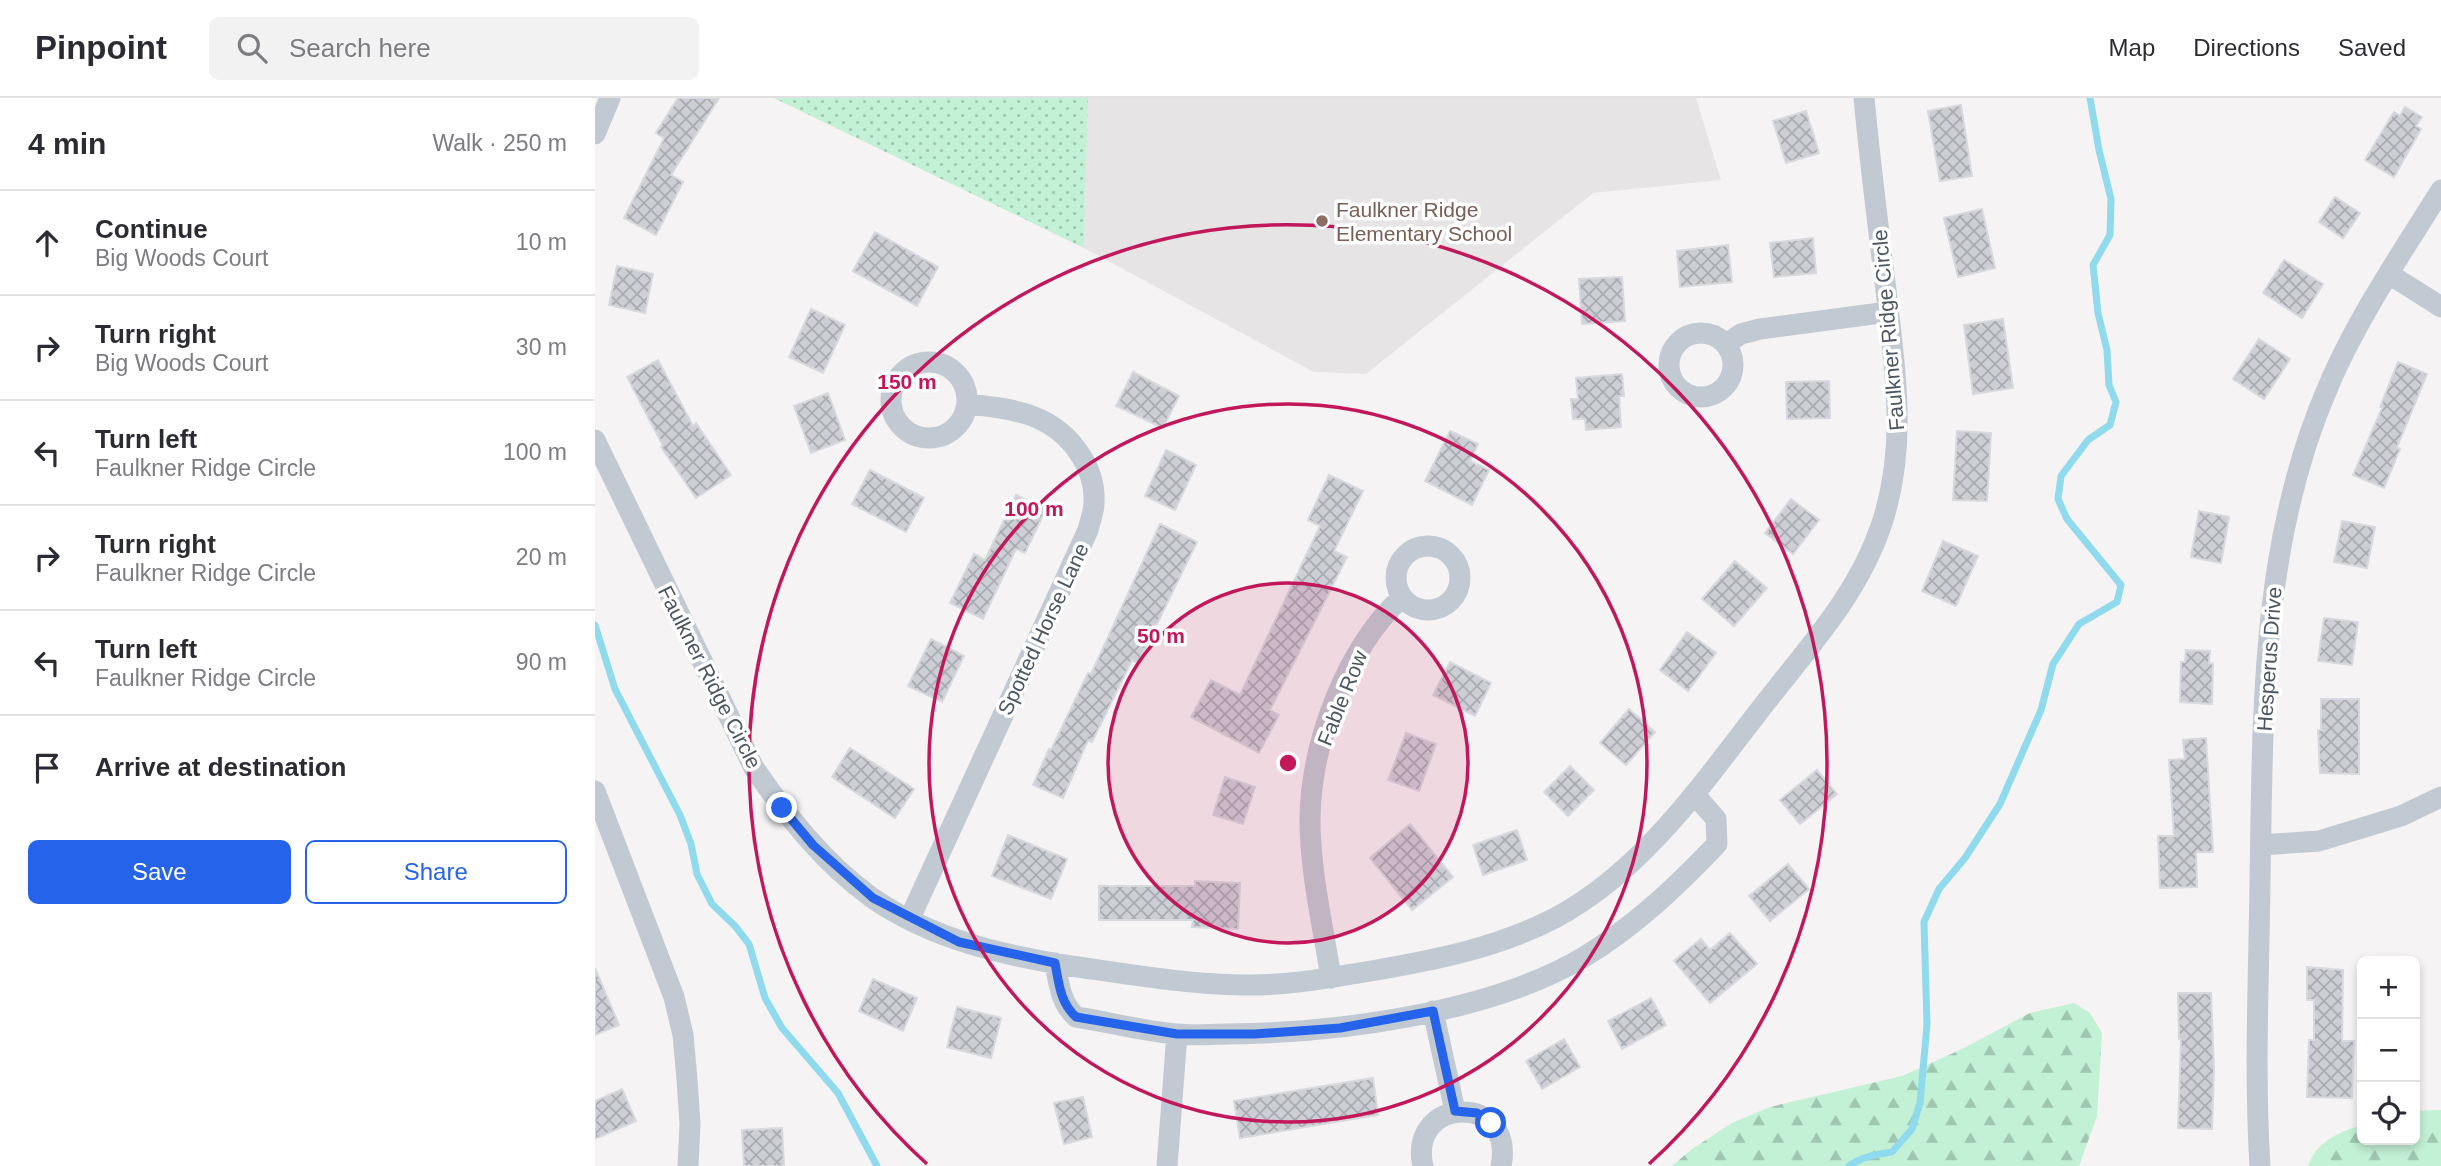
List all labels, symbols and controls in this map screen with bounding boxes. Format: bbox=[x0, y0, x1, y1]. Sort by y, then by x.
search box bbox=[209, 17, 699, 80]
text: Pinpoint bbox=[35, 29, 167, 66]
icon: search bbox=[233, 29, 271, 67]
text: Search here bbox=[289, 33, 431, 63]
text: Map bbox=[2109, 34, 2155, 61]
text: Directions bbox=[2193, 34, 2300, 61]
text: Saved bbox=[2338, 34, 2406, 61]
text: 4 min bbox=[28, 127, 106, 160]
text: Walk · 250 m bbox=[432, 130, 567, 156]
place label: Faulkner Ridge Elementary School bbox=[1336, 198, 1512, 245]
marker: Faulkner Ridge Elementary School bbox=[1314, 213, 1330, 229]
text: Continue bbox=[95, 214, 208, 244]
icon: ahead bbox=[28, 224, 66, 262]
street label: Faulkner Ridge Circle bbox=[1868, 228, 1908, 432]
text: 10 m bbox=[516, 229, 567, 255]
text: Big Woods Court bbox=[95, 245, 268, 271]
text: Turn right bbox=[95, 319, 216, 349]
icon: right bbox=[28, 329, 66, 367]
text: 30 m bbox=[516, 334, 567, 360]
text: Big Woods Court bbox=[95, 350, 268, 376]
text: 150 m bbox=[877, 370, 937, 393]
text: Turn left bbox=[95, 424, 197, 454]
icon: left bbox=[28, 434, 66, 472]
text: 100 m bbox=[503, 439, 567, 465]
text: Faulkner Ridge Circle bbox=[95, 455, 316, 481]
text: 100 m bbox=[1004, 497, 1064, 520]
text: Turn right bbox=[95, 529, 216, 559]
icon: right bbox=[28, 539, 66, 577]
street label: Spotted Horse Lane bbox=[993, 539, 1093, 719]
text: 20 m bbox=[516, 544, 567, 570]
text: Faulkner Ridge Circle bbox=[95, 560, 316, 586]
street label: Faulkner Ridge Circle bbox=[654, 582, 766, 772]
street label: Hesperus Drive bbox=[2252, 586, 2286, 732]
text: 50 m bbox=[1137, 624, 1185, 647]
text: Turn left bbox=[95, 634, 197, 664]
icon: left bbox=[28, 644, 66, 682]
street label: Fable Row bbox=[1313, 646, 1372, 749]
text: 90 m bbox=[516, 649, 567, 675]
text: Faulkner Ridge Circle bbox=[95, 665, 316, 691]
icon: arrive bbox=[28, 749, 66, 787]
centre of rings bbox=[1276, 751, 1300, 775]
text: Arrive at destination bbox=[95, 752, 346, 782]
route end bbox=[766, 792, 797, 823]
button: Save bbox=[28, 840, 291, 904]
button: Share bbox=[305, 840, 567, 904]
map controls bbox=[2357, 956, 2420, 1145]
button: + bbox=[2357, 956, 2420, 1019]
button: − bbox=[2357, 1019, 2420, 1082]
button: locate bbox=[2357, 1082, 2420, 1145]
route start bbox=[1475, 1107, 1506, 1138]

